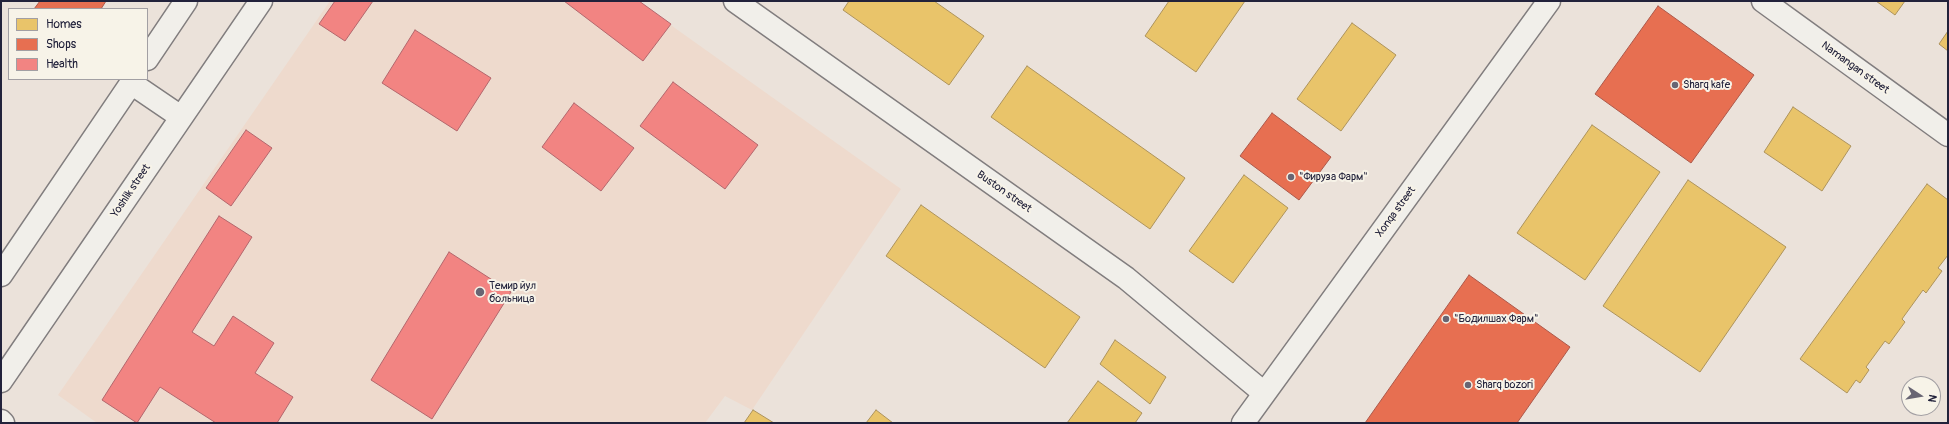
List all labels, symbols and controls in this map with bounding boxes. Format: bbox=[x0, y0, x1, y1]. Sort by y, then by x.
legend bbox=[8, 8, 148, 80]
text: Homes bbox=[46, 17, 82, 32]
text: Shops bbox=[46, 37, 76, 52]
street label: Namangan street bbox=[1819, 39, 1891, 97]
text: Health bbox=[46, 57, 78, 72]
place label: Sharq kafe bbox=[1683, 78, 1730, 92]
marker: Sharq kafe bbox=[1670, 80, 1680, 90]
street label: Yoshlik street bbox=[108, 162, 154, 220]
street label: Buston street bbox=[974, 168, 1034, 216]
place label: "Фируза Фарм" bbox=[1299, 170, 1368, 184]
marker: "Фируза Фарм" bbox=[1286, 172, 1296, 182]
street label: Xonqa street bbox=[1373, 184, 1419, 240]
place label: Темир йул больница bbox=[489, 279, 536, 305]
marker: Темир йул больница bbox=[474, 286, 486, 298]
place label: "Бодилшах Фарм" bbox=[1454, 312, 1538, 326]
marker: "Бодилшах Фарм" bbox=[1441, 314, 1451, 324]
north arrow bbox=[1901, 376, 1941, 416]
place label: Sharq bozori bbox=[1476, 378, 1533, 392]
marker: Sharq bozori bbox=[1463, 380, 1473, 390]
text: N bbox=[1925, 393, 1939, 403]

